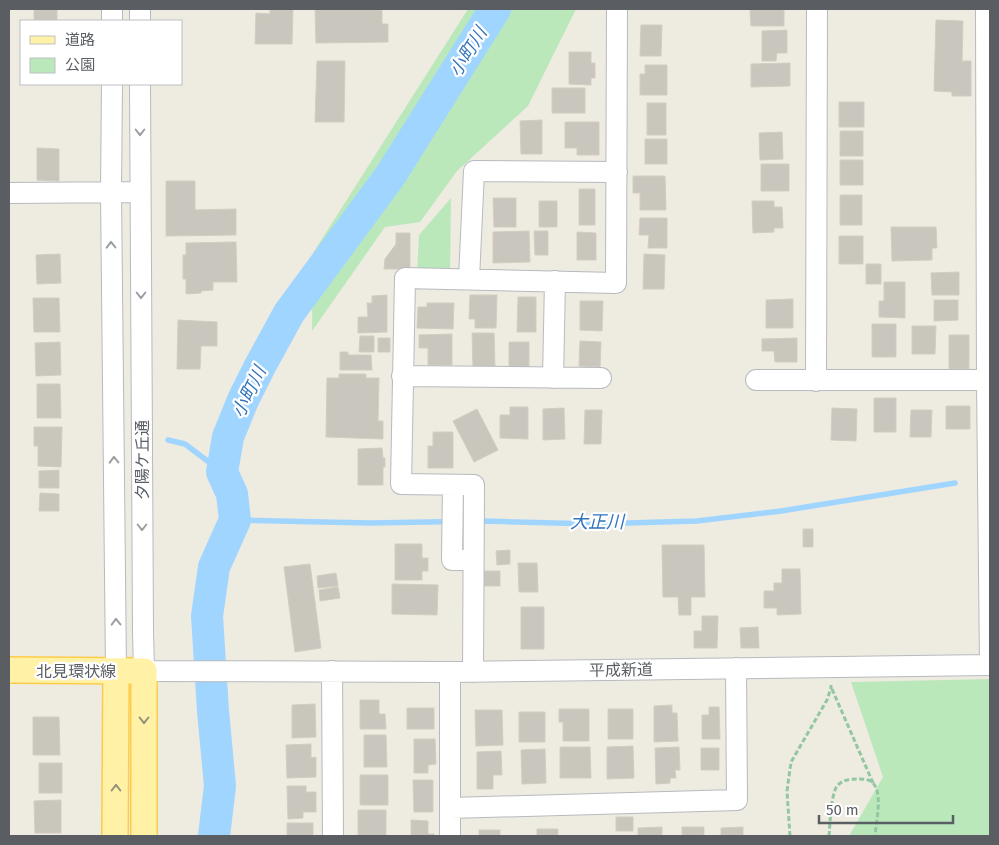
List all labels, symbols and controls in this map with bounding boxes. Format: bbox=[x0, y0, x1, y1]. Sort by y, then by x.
legend bbox=[20, 20, 182, 85]
water label: 小町川 bbox=[444, 22, 493, 81]
text: 道路 bbox=[65, 31, 95, 49]
text: 公園 bbox=[65, 56, 95, 74]
one-way arrow bbox=[135, 129, 145, 137]
one-way arrow bbox=[106, 240, 116, 248]
one-way arrow bbox=[135, 291, 146, 299]
water label: 小町川 bbox=[227, 361, 272, 421]
street label: 夕陽ケ丘通 bbox=[133, 420, 152, 500]
one-way arrow bbox=[109, 455, 119, 463]
water label: 大正川 bbox=[570, 511, 626, 533]
one-way arrow bbox=[137, 524, 147, 532]
one-way arrow bbox=[111, 618, 121, 626]
street label: 平成新道 bbox=[589, 660, 653, 680]
street label: 北見環状線 bbox=[36, 662, 116, 681]
one-way arrow bbox=[139, 716, 149, 724]
one-way arrow bbox=[111, 783, 121, 791]
scale bar bbox=[819, 792, 953, 824]
text: 50 m bbox=[826, 801, 859, 819]

